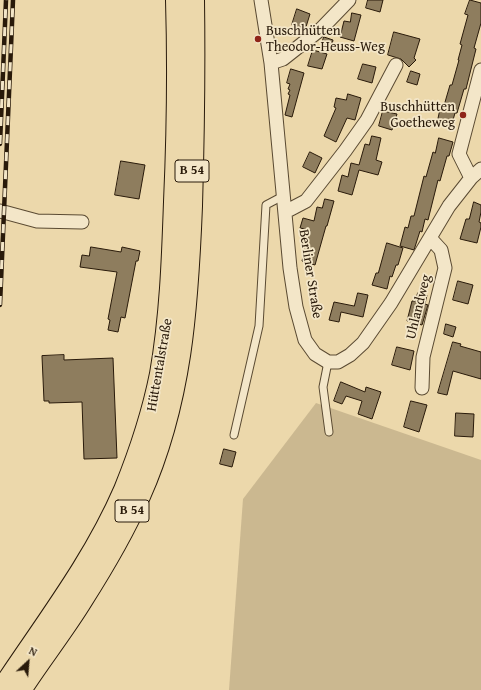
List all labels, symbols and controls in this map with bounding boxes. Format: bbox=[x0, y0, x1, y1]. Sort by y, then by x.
place label: Buschhütten Theodor-Heuss-Weg bbox=[266, 23, 385, 56]
marker: Buschhütten Theodor-Heuss-Weg bbox=[253, 34, 263, 44]
place label: Buschhütten Goetheweg bbox=[380, 99, 455, 132]
marker: Buschhütten Goetheweg bbox=[458, 110, 468, 120]
road number: B 54 bbox=[175, 160, 209, 182]
street label: Berliner Straße bbox=[295, 228, 325, 320]
street label: Uhlandweg bbox=[403, 273, 435, 341]
street label: Hüttentalstraße bbox=[144, 317, 176, 413]
road number: B 54 bbox=[115, 500, 149, 522]
north arrow bbox=[8, 642, 48, 682]
text: N bbox=[26, 642, 40, 660]

